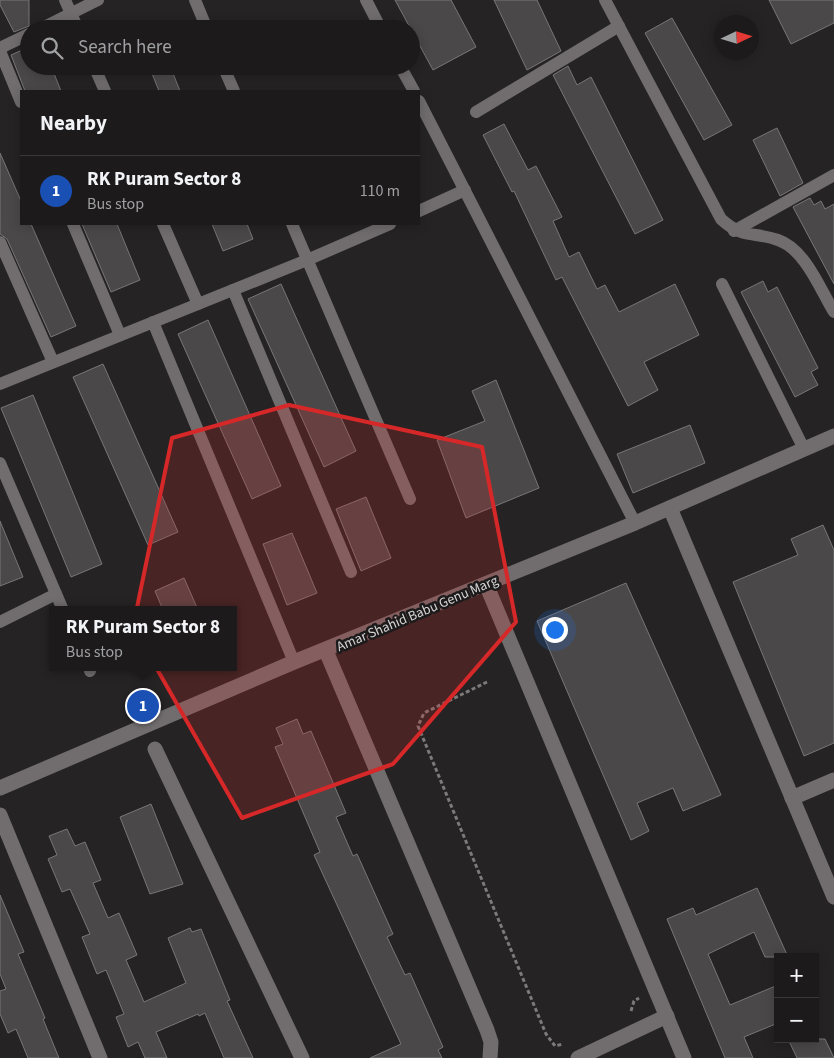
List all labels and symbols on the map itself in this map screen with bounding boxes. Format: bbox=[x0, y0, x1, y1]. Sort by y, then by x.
north arrow bbox=[714, 15, 759, 60]
street label: Amar Shahid Babu Genu Marg bbox=[333, 571, 501, 657]
your location bbox=[542, 617, 568, 643]
pin: 1 bbox=[127, 687, 159, 725]

